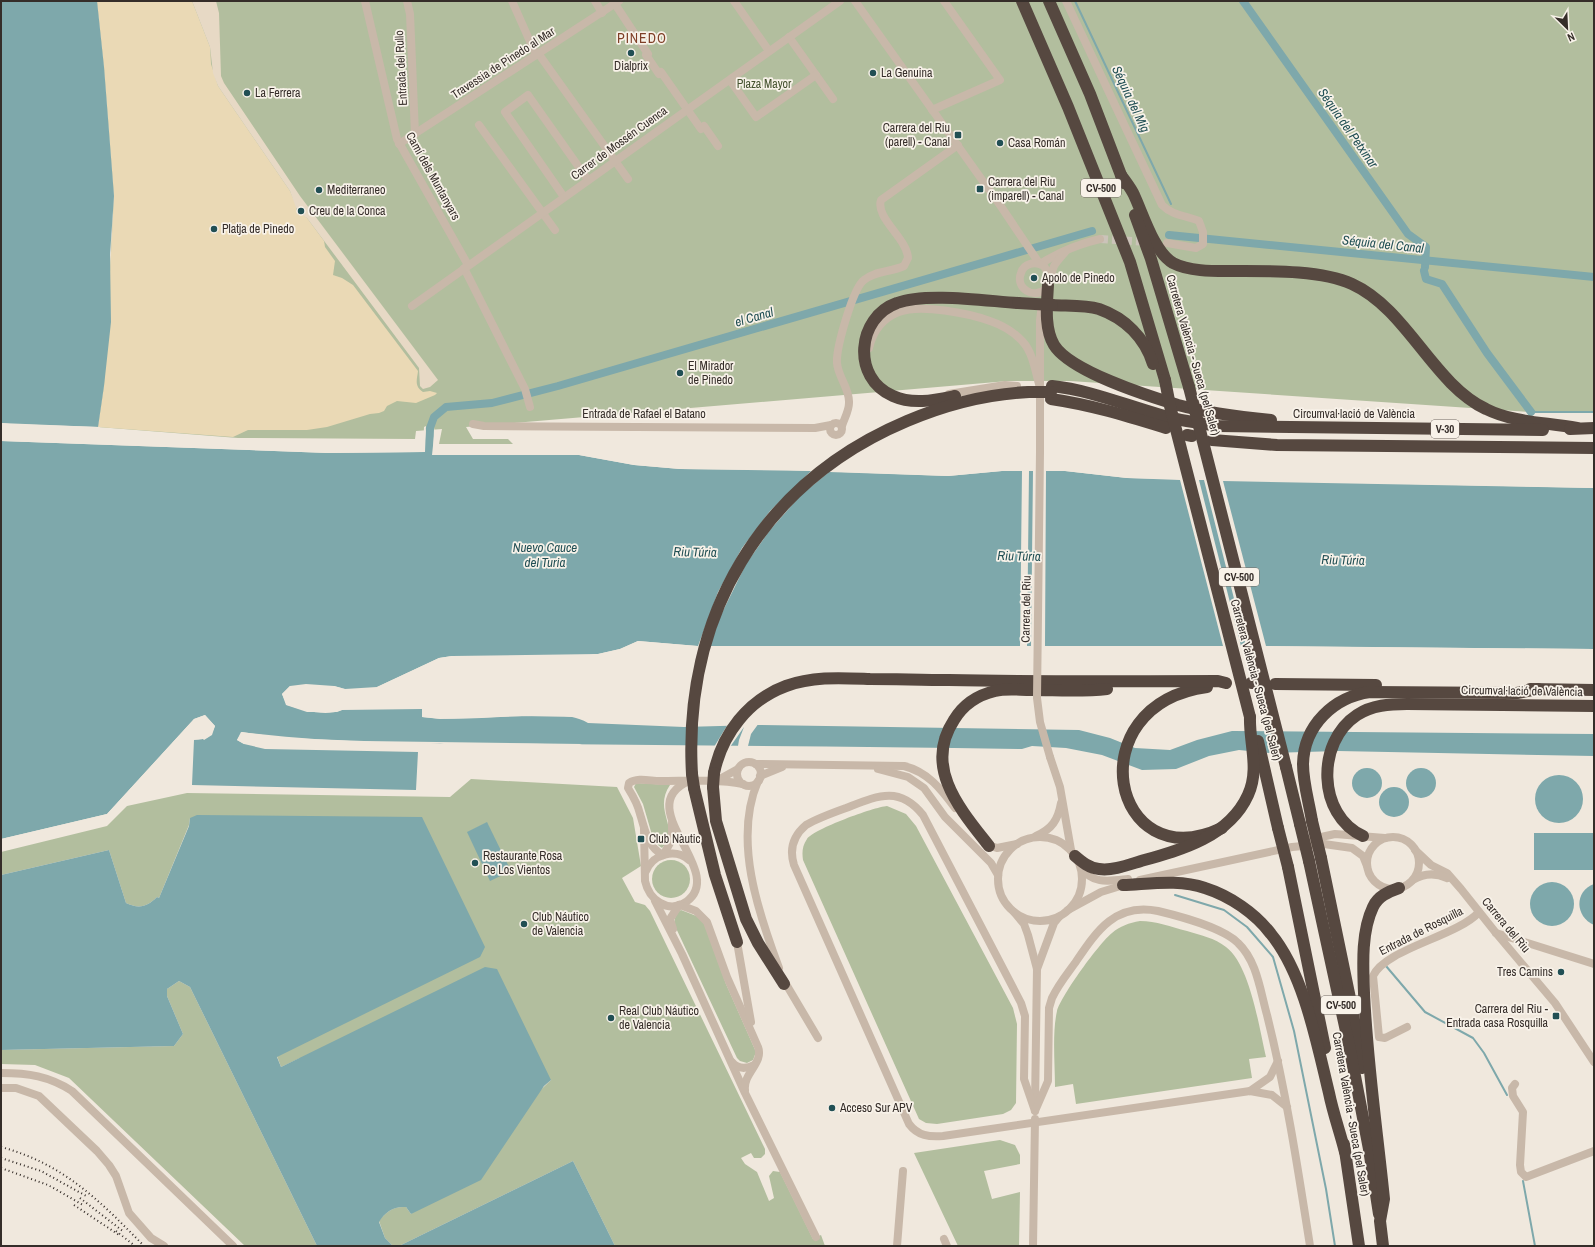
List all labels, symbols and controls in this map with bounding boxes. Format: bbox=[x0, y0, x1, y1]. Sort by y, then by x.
north arrow bbox=[1547, 8, 1587, 48]
street label: Travessia de Pinedo al Mar bbox=[448, 23, 558, 103]
district label: PINEDO bbox=[617, 29, 667, 47]
text: N bbox=[1565, 29, 1577, 45]
street label: Entrada del Rullo bbox=[391, 30, 411, 106]
marker: Dialprix bbox=[626, 48, 636, 58]
place label: Dialprix bbox=[614, 58, 648, 74]
water label: Séquia del Mig bbox=[1108, 63, 1154, 135]
place label: La Genuina bbox=[881, 65, 933, 81]
marker: La Genuina bbox=[868, 68, 878, 78]
park label: Plaza Mayor bbox=[737, 76, 792, 92]
place label: La Ferrera bbox=[255, 85, 301, 101]
water label: Séquia del Petxinar bbox=[1314, 85, 1382, 172]
marker: La Ferrera bbox=[242, 88, 252, 98]
street label: Carrer de Mossén Cuenca bbox=[568, 102, 671, 183]
place label: Carrera del Riu (parell) - Canal bbox=[883, 120, 950, 150]
street label: Camí dels Muntanyars bbox=[402, 129, 464, 223]
marker: Carrera del Riu (parell) - Canal bbox=[953, 130, 963, 140]
place label: Casa Román bbox=[1008, 135, 1065, 151]
marker: Casa Román bbox=[995, 138, 1005, 148]
place label: Carrera del Riu (imparell) - Canal bbox=[988, 174, 1064, 204]
road number: CV-500 bbox=[1081, 179, 1121, 197]
place label: Mediterraneo bbox=[327, 182, 386, 198]
marker: Carrera del Riu (imparell) - Canal bbox=[975, 184, 985, 194]
marker: Mediterraneo bbox=[314, 185, 324, 195]
place label: Creu de la Conca bbox=[309, 203, 386, 219]
marker: Creu de la Conca bbox=[296, 206, 306, 216]
place label: Platja de Pinedo bbox=[222, 221, 294, 237]
marker: Platja de Pinedo bbox=[209, 224, 219, 234]
water label: Séquia del Canal bbox=[1341, 231, 1425, 257]
place label: Apolo de Pinedo bbox=[1041, 270, 1115, 286]
marker: Apolo de Pinedo bbox=[1029, 273, 1039, 283]
street label: Carretera València - Sueca (pel Saler) bbox=[1162, 273, 1224, 437]
water label: el Canal bbox=[733, 303, 776, 331]
place label: El Mirador de Pinedo bbox=[688, 358, 734, 388]
marker: El Mirador de Pinedo bbox=[675, 368, 685, 378]
street label: Entrada de Rafael el Batano bbox=[582, 406, 706, 422]
street label: Circumval·lació de València bbox=[1293, 406, 1415, 422]
road number: V-30 bbox=[1431, 420, 1459, 438]
water label: Nuevo Cauce del Turia bbox=[513, 539, 577, 571]
water label: Riu Túria bbox=[673, 543, 717, 561]
water label: Riu Túria bbox=[997, 547, 1041, 565]
water label: Riu Túria bbox=[1321, 551, 1365, 569]
road number: CV-500 bbox=[1219, 568, 1259, 586]
street label: Carrera del Riu bbox=[1017, 575, 1035, 643]
street label: Carretera València - Sueca (pel Saler) bbox=[1227, 597, 1285, 763]
street label: Circumval·lació de València bbox=[1461, 682, 1584, 700]
place label: Club Nàutic bbox=[649, 831, 700, 847]
marker: Club Nàutic bbox=[636, 834, 646, 844]
place label: Restaurante Rosa De Los Vientos bbox=[483, 848, 563, 878]
marker: Restaurante Rosa De Los Vientos bbox=[470, 858, 480, 868]
street label: Carrera del Riu bbox=[1478, 894, 1534, 956]
street label: Entrada de Rosquilla bbox=[1376, 903, 1466, 959]
place label: Club Náutico de Valencia bbox=[532, 909, 589, 939]
marker: Club Náutico de Valencia bbox=[519, 919, 529, 929]
place label: Tres Camins bbox=[1497, 964, 1553, 980]
marker: Tres Camins bbox=[1556, 967, 1566, 977]
road number: CV-500 bbox=[1321, 996, 1361, 1014]
place label: Carrera del Riu - Entrada casa Rosquilla bbox=[1446, 1001, 1549, 1031]
place label: Real Club Náutico de Valencia bbox=[619, 1003, 699, 1033]
marker: Carrera del Riu - Entrada casa Rosquilla bbox=[1551, 1011, 1561, 1021]
marker: Real Club Náutico de Valencia bbox=[606, 1013, 616, 1023]
street label: Carretera València - Sueca (pel Saler) bbox=[1329, 1031, 1373, 1197]
place label: Acceso Sur APV bbox=[839, 1100, 913, 1116]
marker: Acceso Sur APV bbox=[827, 1103, 837, 1113]

